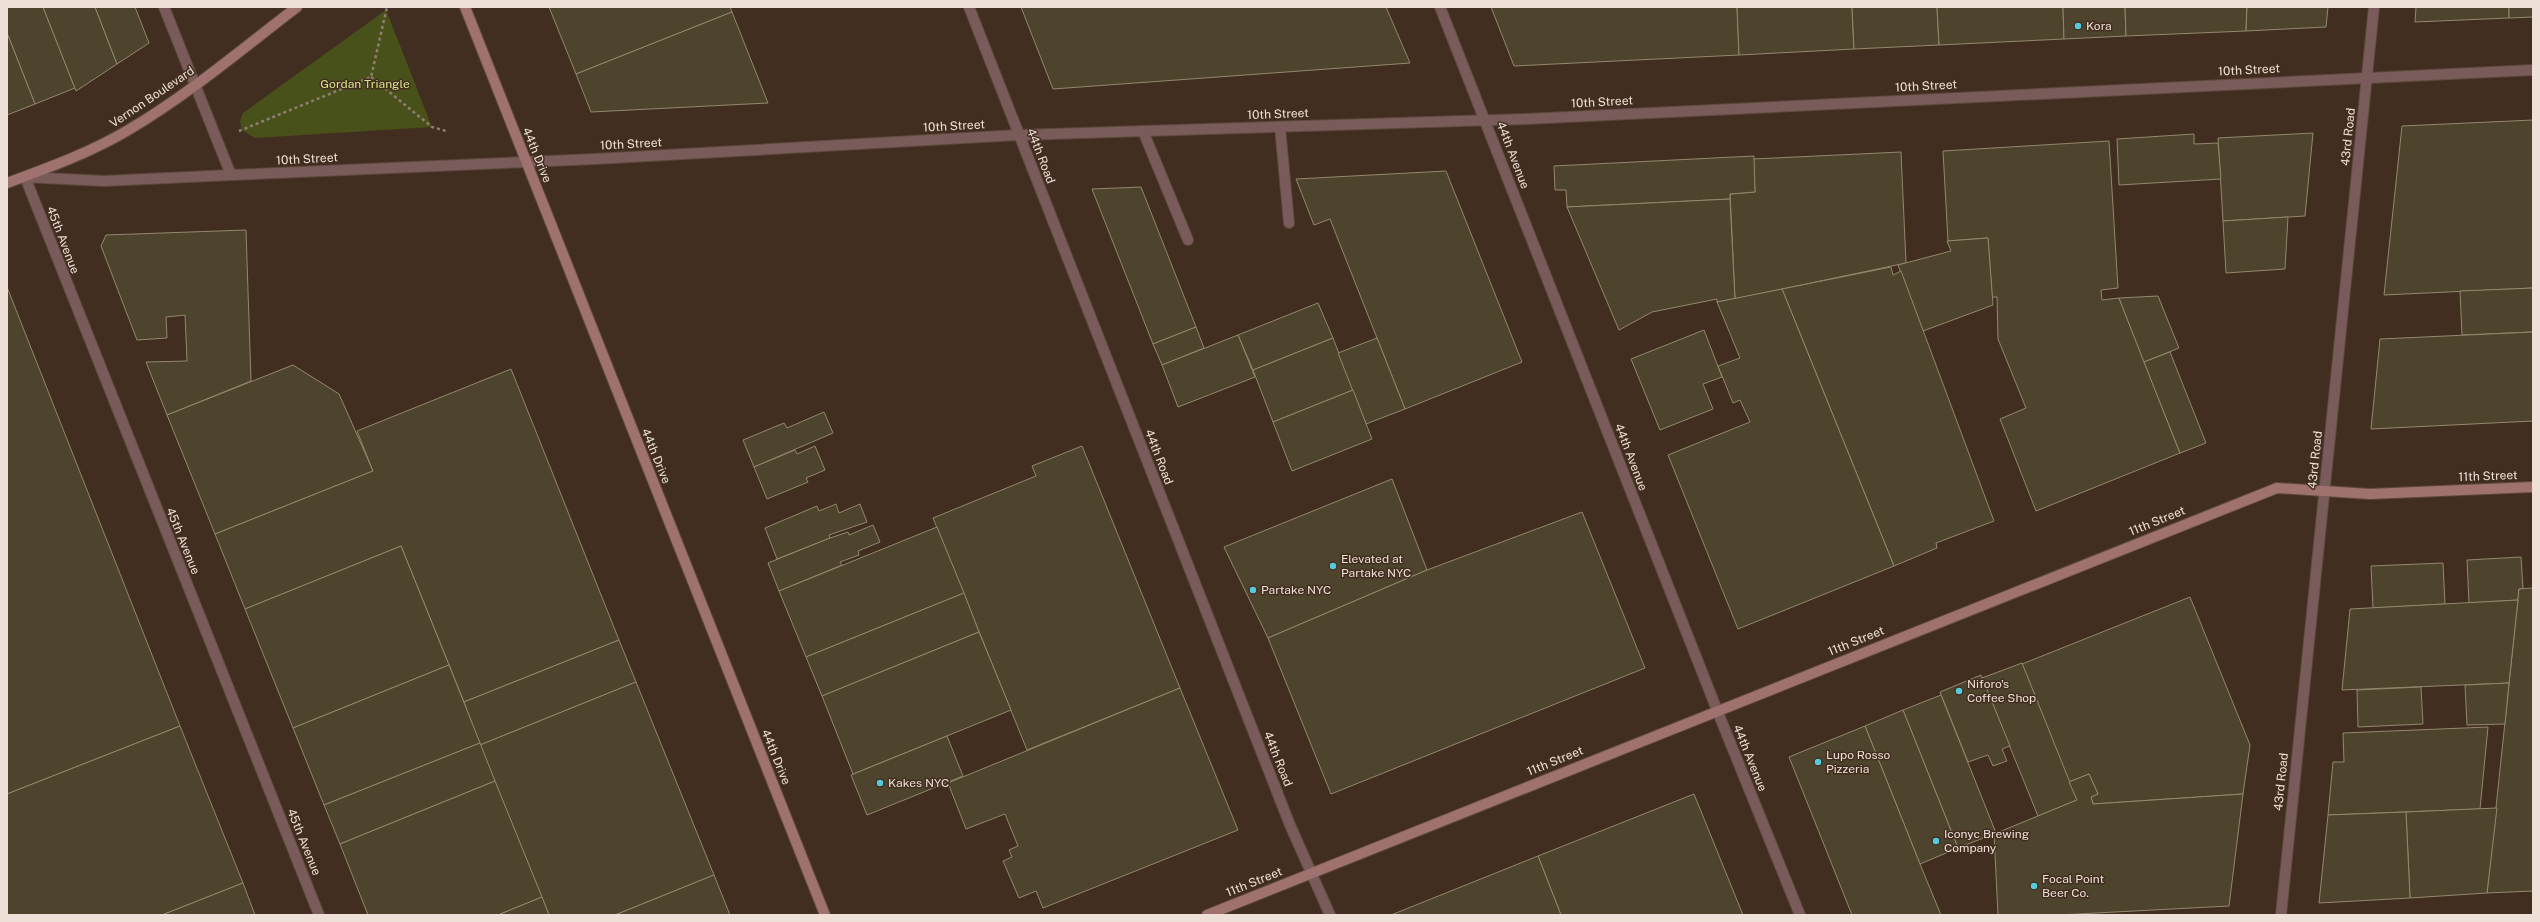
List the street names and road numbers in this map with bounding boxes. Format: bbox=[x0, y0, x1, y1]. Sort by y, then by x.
street label: 10th Street bbox=[2218, 61, 2281, 79]
street label: Vernon Boulevard bbox=[107, 64, 197, 130]
street label: 10th Street bbox=[1895, 77, 1958, 95]
street label: 10th Street bbox=[1571, 93, 1634, 111]
street label: 10th Street bbox=[1247, 106, 1309, 122]
street label: 43rd Road bbox=[2338, 107, 2358, 167]
street label: 10th Street bbox=[923, 117, 986, 135]
street label: 44th Avenue bbox=[1494, 119, 1532, 191]
street label: 44th Drive bbox=[520, 125, 554, 185]
street label: 44th Road bbox=[1024, 126, 1058, 186]
street label: 10th Street bbox=[600, 135, 663, 153]
street label: 10th Street bbox=[276, 150, 339, 168]
street label: 45th Avenue bbox=[44, 204, 82, 276]
street label: 44th Avenue bbox=[1612, 421, 1650, 493]
street label: 44th Drive bbox=[639, 426, 673, 486]
street label: 44th Road bbox=[1142, 427, 1176, 487]
street label: 43rd Road bbox=[2305, 430, 2325, 490]
street label: 11th Street bbox=[2458, 468, 2518, 484]
street label: 11th Street bbox=[2127, 503, 2187, 539]
street label: 45th Avenue bbox=[163, 506, 203, 577]
street label: 11th Street bbox=[1826, 623, 1886, 659]
street label: 44th Avenue bbox=[1730, 723, 1770, 794]
street label: 44th Drive bbox=[759, 727, 793, 787]
street label: 44th Road bbox=[1261, 729, 1295, 789]
street label: 11th Street bbox=[1525, 743, 1585, 779]
street label: 43rd Road bbox=[2271, 752, 2291, 812]
street label: 45th Avenue bbox=[284, 807, 324, 878]
street label: 11th Street bbox=[1224, 864, 1284, 900]

